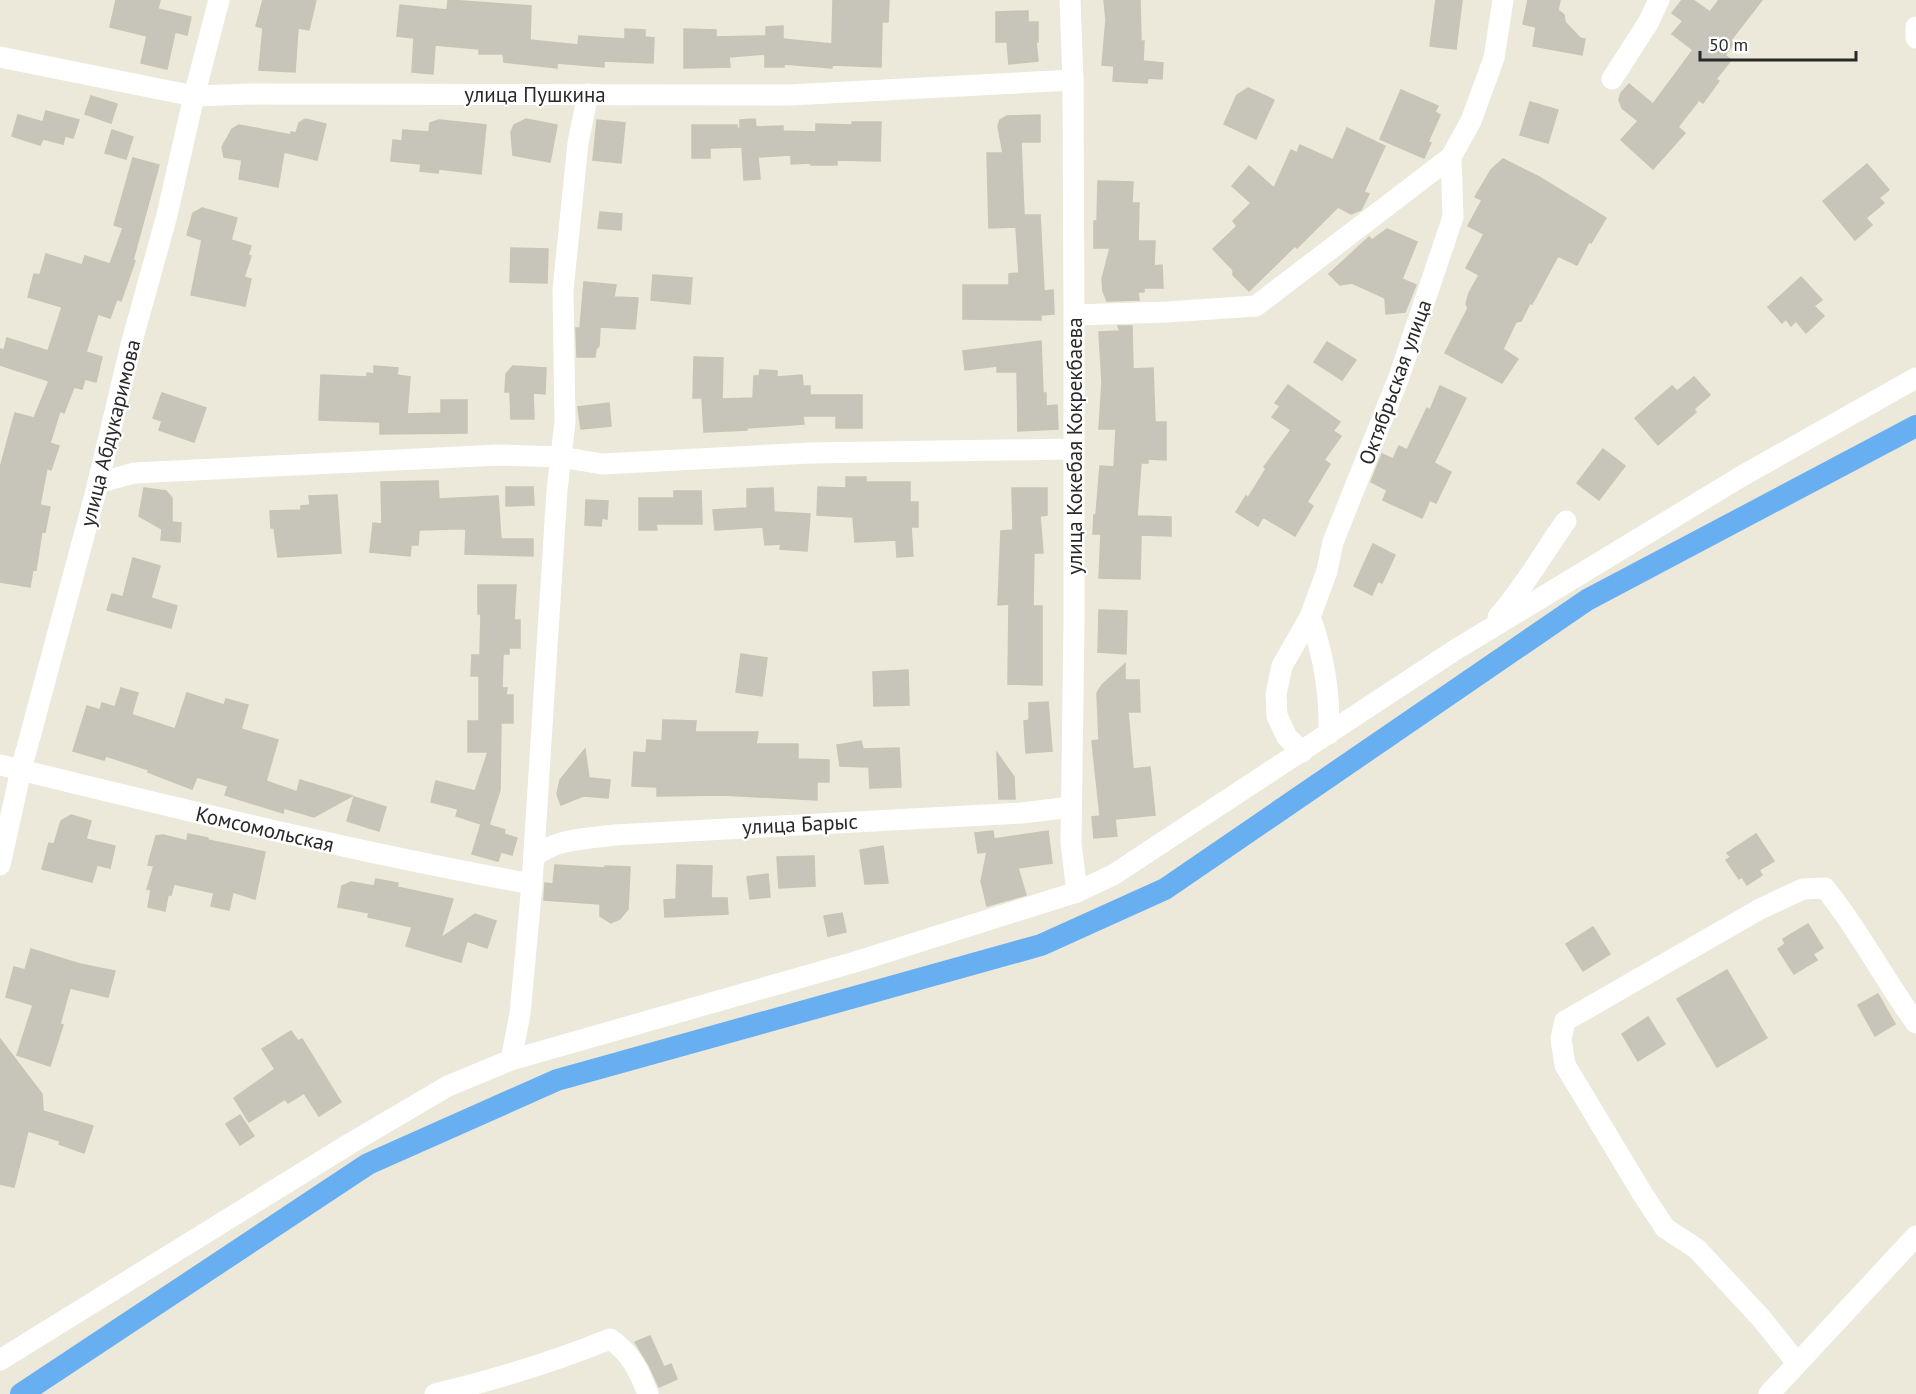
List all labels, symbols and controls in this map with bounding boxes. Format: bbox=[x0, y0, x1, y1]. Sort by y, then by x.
scale bar bbox=[1700, 24, 1856, 62]
text: 50 m bbox=[1709, 33, 1748, 56]
street label: улица Пушкина bbox=[464, 81, 606, 108]
street label: Октябрьская улица bbox=[1353, 296, 1437, 468]
street label: улица Кокебая Кокрекбаева bbox=[1061, 317, 1088, 575]
street label: улица Абдукаримова bbox=[74, 337, 146, 529]
street label: Комсомольская bbox=[193, 800, 337, 858]
street label: улица Барыс bbox=[742, 807, 858, 841]

